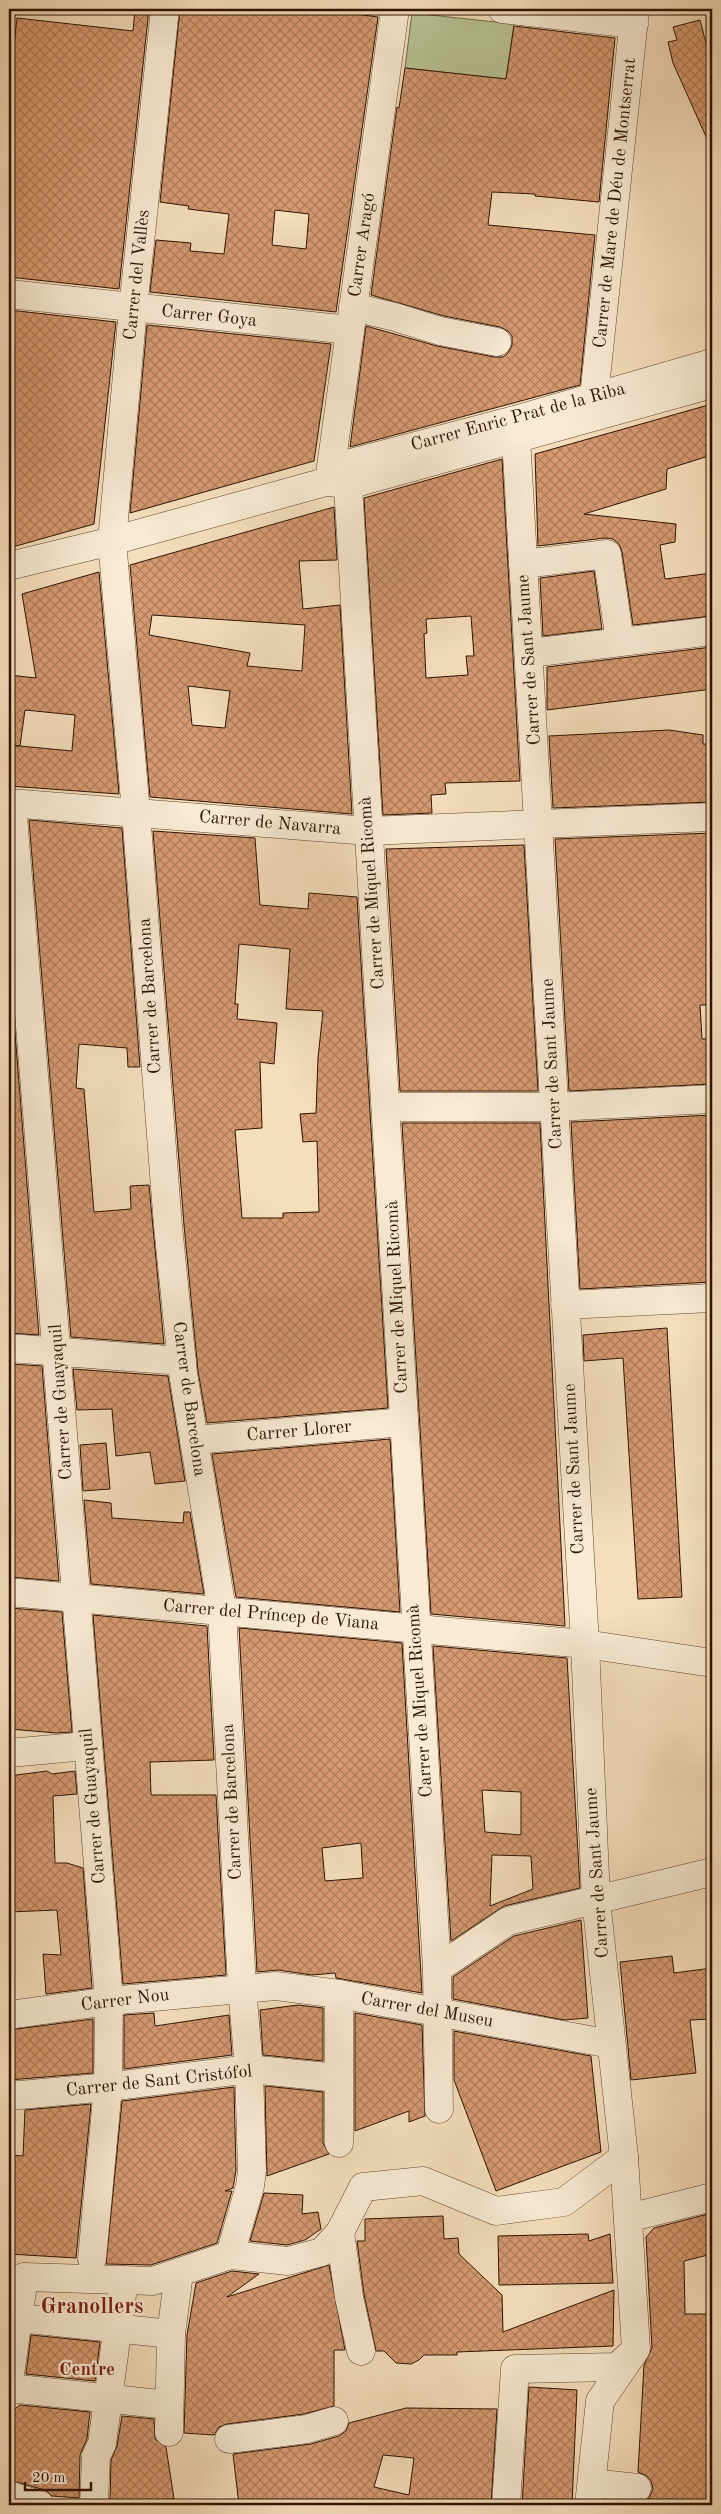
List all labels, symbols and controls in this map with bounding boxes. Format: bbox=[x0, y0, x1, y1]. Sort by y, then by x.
street label: Carrer de Mare de Déu de Montserrat bbox=[591, 57, 639, 349]
street label: Carrer Aragó bbox=[346, 192, 378, 298]
street label: Carrer del Vallès bbox=[121, 209, 153, 341]
street label: Carrer Goya bbox=[160, 302, 258, 330]
street label: Carrer Enric Prat de la Riba bbox=[409, 380, 627, 454]
street label: Carrer de Sant Jaume bbox=[514, 574, 544, 746]
street label: Carrer de Miquel Ricomà bbox=[356, 796, 388, 990]
street label: Carrer de Navarra bbox=[198, 808, 342, 838]
street label: Carrer de Barcelona bbox=[136, 917, 164, 1075]
street label: Carrer de Sant Jaume bbox=[539, 978, 565, 1150]
street label: Carrer de Miquel Ricomà bbox=[383, 1200, 411, 1394]
street label: Carrer de Barcelona bbox=[169, 1320, 209, 1478]
street label: Carrer de Guayaquil bbox=[47, 1323, 75, 1481]
street label: Carrer de Sant Jaume bbox=[561, 1383, 587, 1555]
street label: Carrer Llorer bbox=[246, 1417, 353, 1445]
street label: Carrer del Príncep de Viana bbox=[162, 1597, 380, 1633]
street label: Carrer de Miquel Ricomà bbox=[404, 1604, 436, 1798]
street label: Carrer de Barcelona bbox=[219, 1723, 245, 1881]
street label: Carrer de Guayaquil bbox=[77, 1727, 109, 1885]
street label: Carrer de Sant Jaume bbox=[582, 1787, 612, 1959]
street label: Carrer Nou bbox=[80, 1986, 171, 2014]
street label: Carrer del Museu bbox=[359, 1989, 495, 2031]
street label: Carrer de Sant Cristófol bbox=[65, 2062, 253, 2100]
district label: Granollers bbox=[41, 2296, 143, 2318]
district label: Centre bbox=[59, 2361, 115, 2380]
scale bar bbox=[25, 2459, 91, 2491]
text: 20 m bbox=[32, 2471, 66, 2486]

